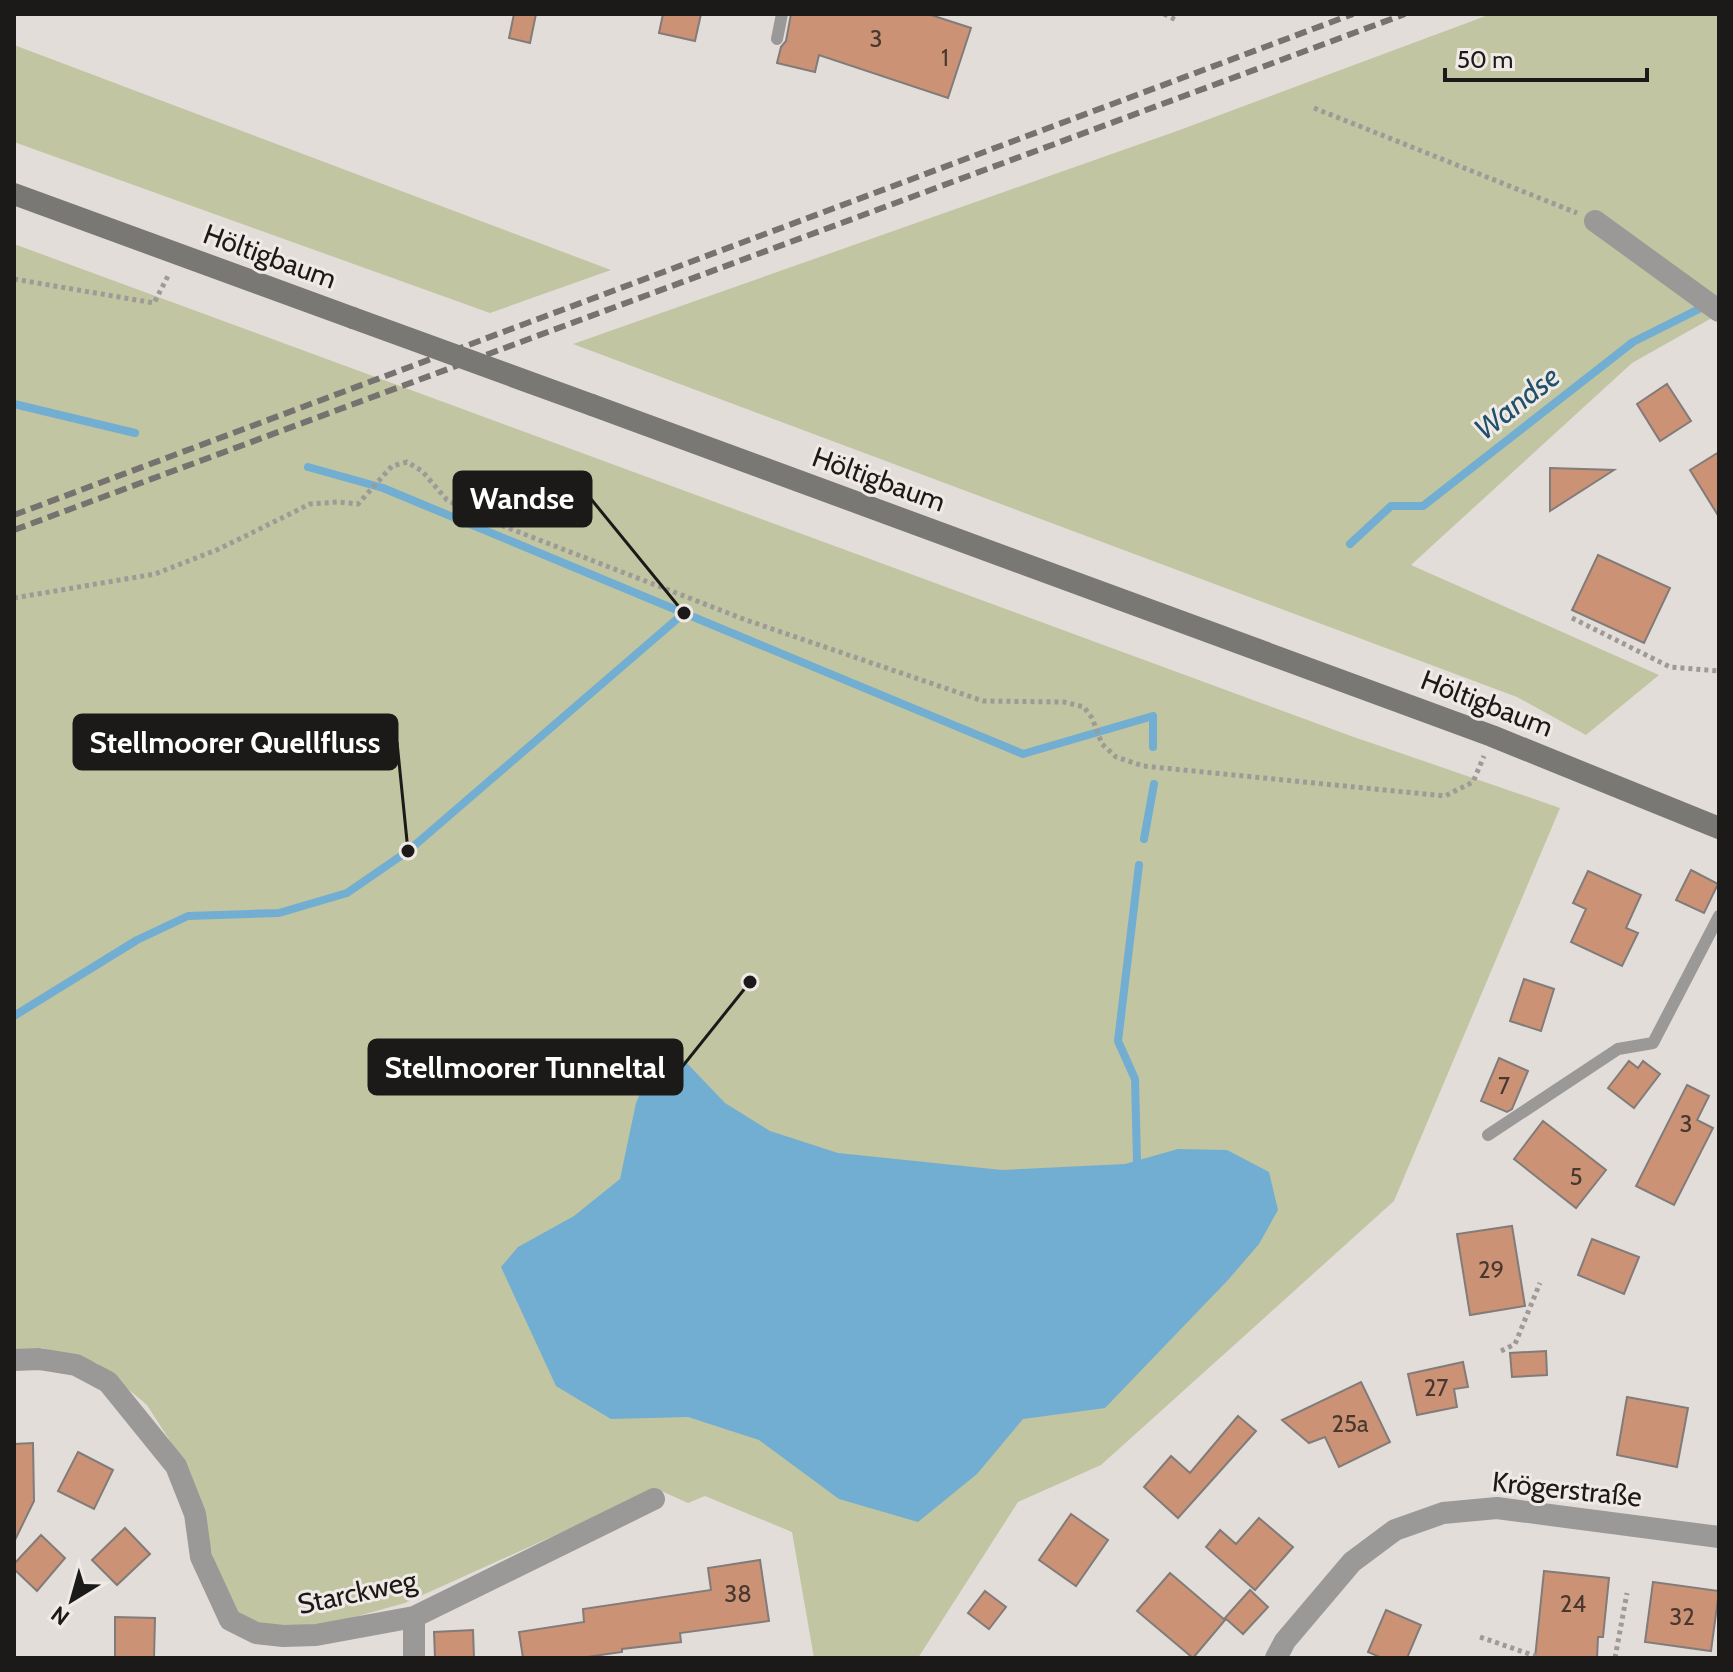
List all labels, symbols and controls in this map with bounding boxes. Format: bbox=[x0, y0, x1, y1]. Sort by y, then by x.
house number: 3 bbox=[870, 24, 882, 53]
scale bar bbox=[1445, 32, 1647, 82]
house number: 1 bbox=[941, 43, 949, 72]
text: 50 m bbox=[1457, 45, 1513, 74]
street label: Höltigbaum bbox=[199, 216, 341, 296]
water label: Wandse bbox=[1467, 358, 1567, 447]
street label: Höltigbaum bbox=[808, 439, 950, 519]
callout: Wandse bbox=[454, 472, 591, 526]
text: Wandse bbox=[470, 480, 574, 517]
street label: Höltigbaum bbox=[1416, 662, 1558, 744]
callout: Stellmoorer Quellfluss bbox=[74, 715, 397, 769]
text: Stellmoorer Quellfluss bbox=[90, 724, 380, 761]
callout: Stellmoorer Tunneltal bbox=[369, 1040, 682, 1094]
text: Stellmoorer Tunneltal bbox=[385, 1049, 666, 1086]
house number: 7 bbox=[1498, 1071, 1510, 1100]
house number: 3 bbox=[1680, 1109, 1692, 1138]
house number: 5 bbox=[1570, 1162, 1582, 1191]
house number: 29 bbox=[1478, 1255, 1504, 1284]
house number: 27 bbox=[1424, 1373, 1448, 1402]
house number: 25a bbox=[1331, 1409, 1369, 1438]
street label: Krögerstraße bbox=[1490, 1464, 1644, 1514]
north arrow bbox=[32, 1560, 112, 1640]
street label: Starckweg bbox=[294, 1563, 421, 1621]
house number: 38 bbox=[724, 1579, 752, 1608]
house number: 24 bbox=[1560, 1589, 1586, 1618]
text: N bbox=[46, 1600, 75, 1631]
house number: 32 bbox=[1669, 1602, 1695, 1631]

